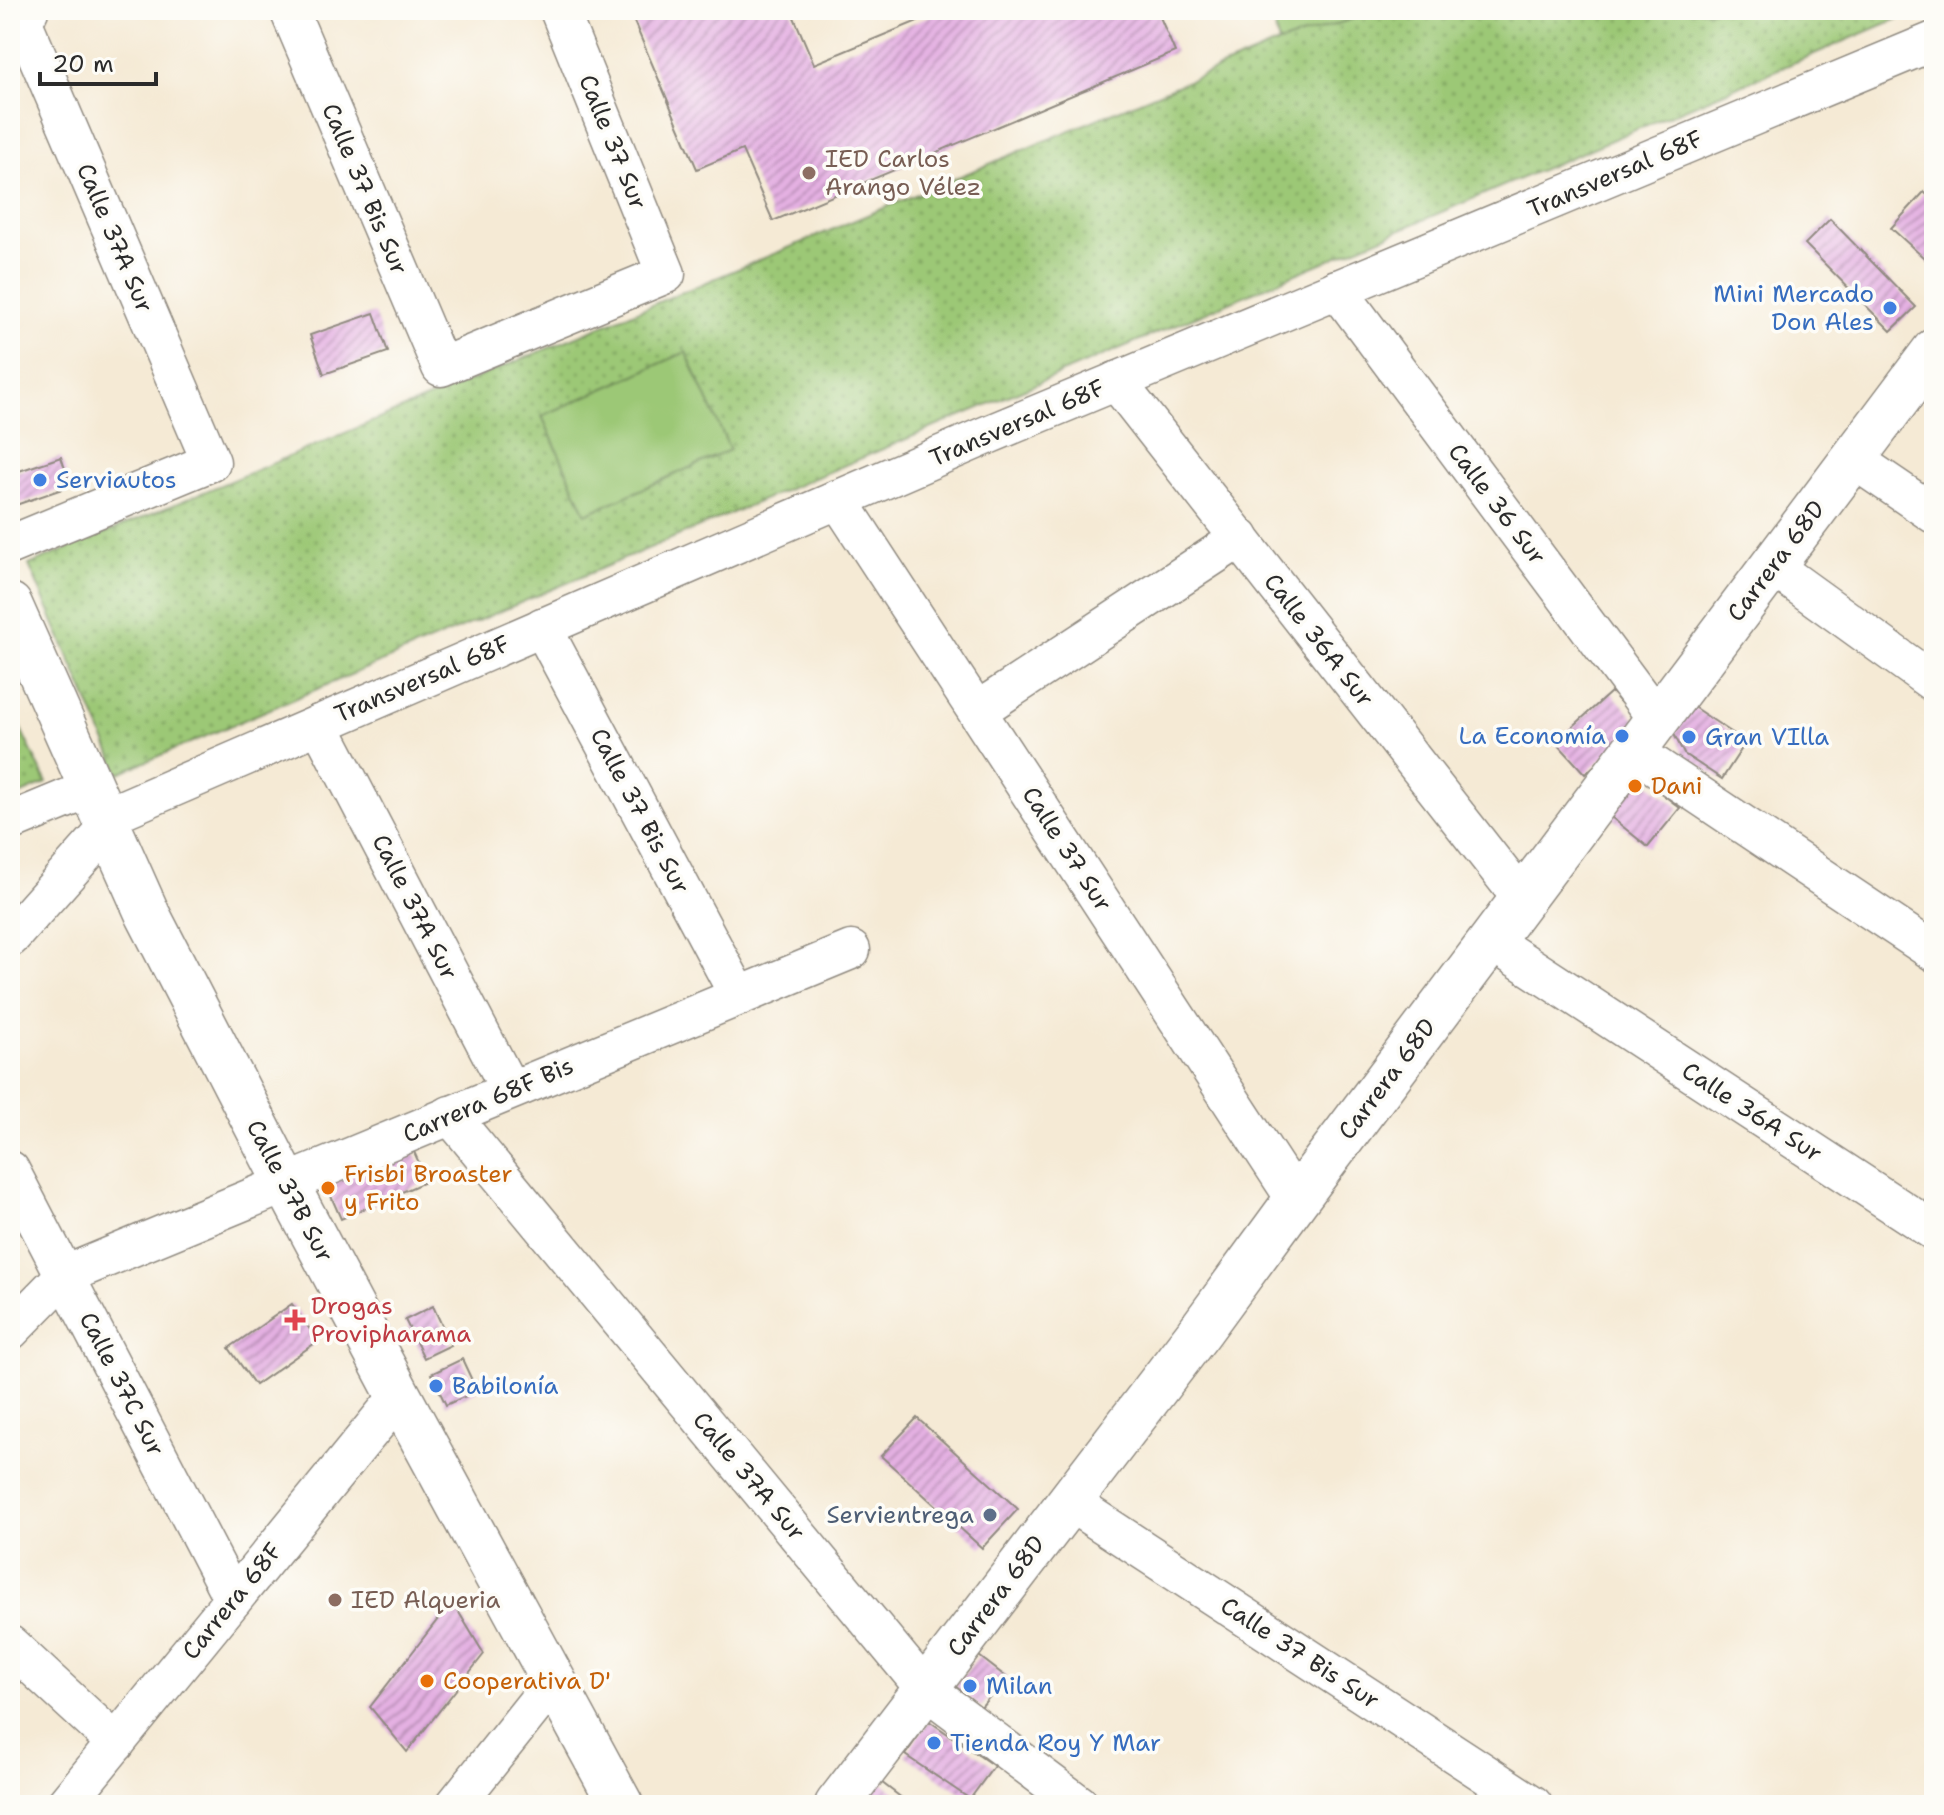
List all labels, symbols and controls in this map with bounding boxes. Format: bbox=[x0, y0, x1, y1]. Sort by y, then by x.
scale bar bbox=[40, 36, 156, 86]
text: 20 m bbox=[52, 48, 114, 80]
street label: Calle 37 Sur bbox=[571, 70, 655, 214]
street label: Calle 37 Bis Sur bbox=[314, 98, 416, 280]
street label: Transversal 68F bbox=[1523, 123, 1707, 225]
place label: IED Carlos Arango Vélez bbox=[825, 143, 981, 203]
street label: Calle 37A Sur bbox=[69, 158, 161, 318]
marker: IED Carlos Arango Vélez bbox=[800, 164, 818, 182]
place label: Mini Mercado Don Ales bbox=[1713, 278, 1874, 338]
marker: Mini Mercado Don Ales bbox=[1881, 299, 1899, 317]
street label: Transversal 68F bbox=[925, 372, 1109, 474]
street label: Calle 36 Sur bbox=[1441, 437, 1553, 571]
place label: Serviautos bbox=[56, 464, 177, 496]
marker: Serviautos bbox=[31, 471, 49, 489]
street label: Carrera 68D bbox=[1720, 494, 1832, 628]
street label: Calle 36A Sur bbox=[1257, 567, 1381, 713]
street label: Transversal 68F bbox=[330, 628, 514, 730]
place label: La Economía bbox=[1459, 720, 1606, 752]
place label: Gran VIlla bbox=[1705, 721, 1829, 753]
street label: Calle 37 Bis Sur bbox=[583, 723, 697, 899]
marker: La Economía bbox=[1613, 727, 1631, 745]
marker: Gran VIlla bbox=[1680, 728, 1698, 746]
place label: Dani bbox=[1651, 770, 1703, 802]
marker: Dani bbox=[1626, 777, 1644, 795]
street label: Calle 37 Sur bbox=[1015, 780, 1119, 918]
street label: Calle 37A Sur bbox=[365, 829, 465, 985]
street label: Carrera 68D bbox=[1331, 1012, 1443, 1146]
street label: Carrera 68F Bis bbox=[398, 1050, 578, 1150]
street label: Calle 36A Sur bbox=[1676, 1055, 1828, 1169]
street label: Calle 37B Sur bbox=[239, 1114, 341, 1268]
place label: Frisbi Broaster y Frito bbox=[344, 1158, 513, 1218]
marker: Frisbi Broaster y Frito bbox=[319, 1179, 337, 1197]
place label: Drogas Provipharama bbox=[311, 1290, 471, 1350]
street label: Calle 37C Sur bbox=[72, 1307, 172, 1461]
marker: Drogas Provipharama bbox=[286, 1311, 304, 1329]
place label: Babilonía bbox=[452, 1370, 559, 1402]
marker: Babilonía bbox=[427, 1377, 445, 1395]
street label: Calle 37A Sur bbox=[686, 1405, 812, 1547]
place label: Servientrega bbox=[827, 1499, 974, 1531]
marker: Servientrega bbox=[981, 1506, 999, 1524]
street label: Carrera 68D bbox=[940, 1529, 1052, 1663]
street label: Carrera 68F bbox=[175, 1536, 289, 1666]
place label: IED Alqueria bbox=[351, 1584, 500, 1616]
street label: Calle 37 Bis Sur bbox=[1214, 1590, 1386, 1716]
marker: IED Alqueria bbox=[326, 1591, 344, 1609]
place label: Cooperativa D' bbox=[443, 1665, 611, 1697]
place label: Milan bbox=[986, 1670, 1052, 1702]
marker: Cooperativa D' bbox=[418, 1672, 436, 1690]
marker: Milan bbox=[961, 1677, 979, 1695]
place label: Tienda Roy Y Mar bbox=[950, 1727, 1161, 1759]
marker: Tienda Roy Y Mar bbox=[925, 1734, 943, 1752]

